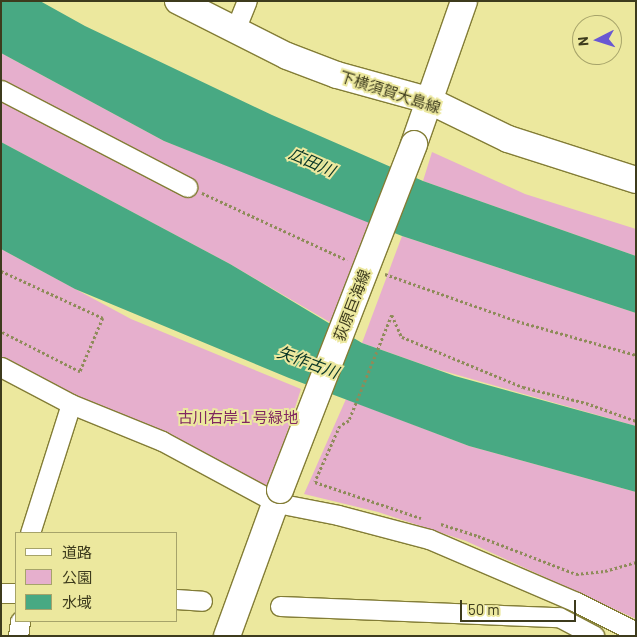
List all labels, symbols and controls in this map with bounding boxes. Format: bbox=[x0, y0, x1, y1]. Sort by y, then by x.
north arrow bbox=[572, 15, 622, 65]
text: N bbox=[574, 36, 591, 47]
street label: 下横須賀大島線 bbox=[337, 67, 443, 117]
water label: 広田川 bbox=[286, 143, 338, 181]
street label: 荻原巨海線 bbox=[330, 267, 374, 343]
water label: 矢作古川 bbox=[275, 342, 341, 382]
park label: 古川右岸１号緑地 bbox=[178, 409, 298, 427]
legend bbox=[15, 532, 178, 622]
text: 道路 bbox=[62, 543, 92, 561]
text: 公園 bbox=[62, 568, 92, 586]
scale bar bbox=[462, 590, 578, 622]
text: 水域 bbox=[62, 593, 92, 611]
text: 50 m bbox=[468, 600, 500, 618]

